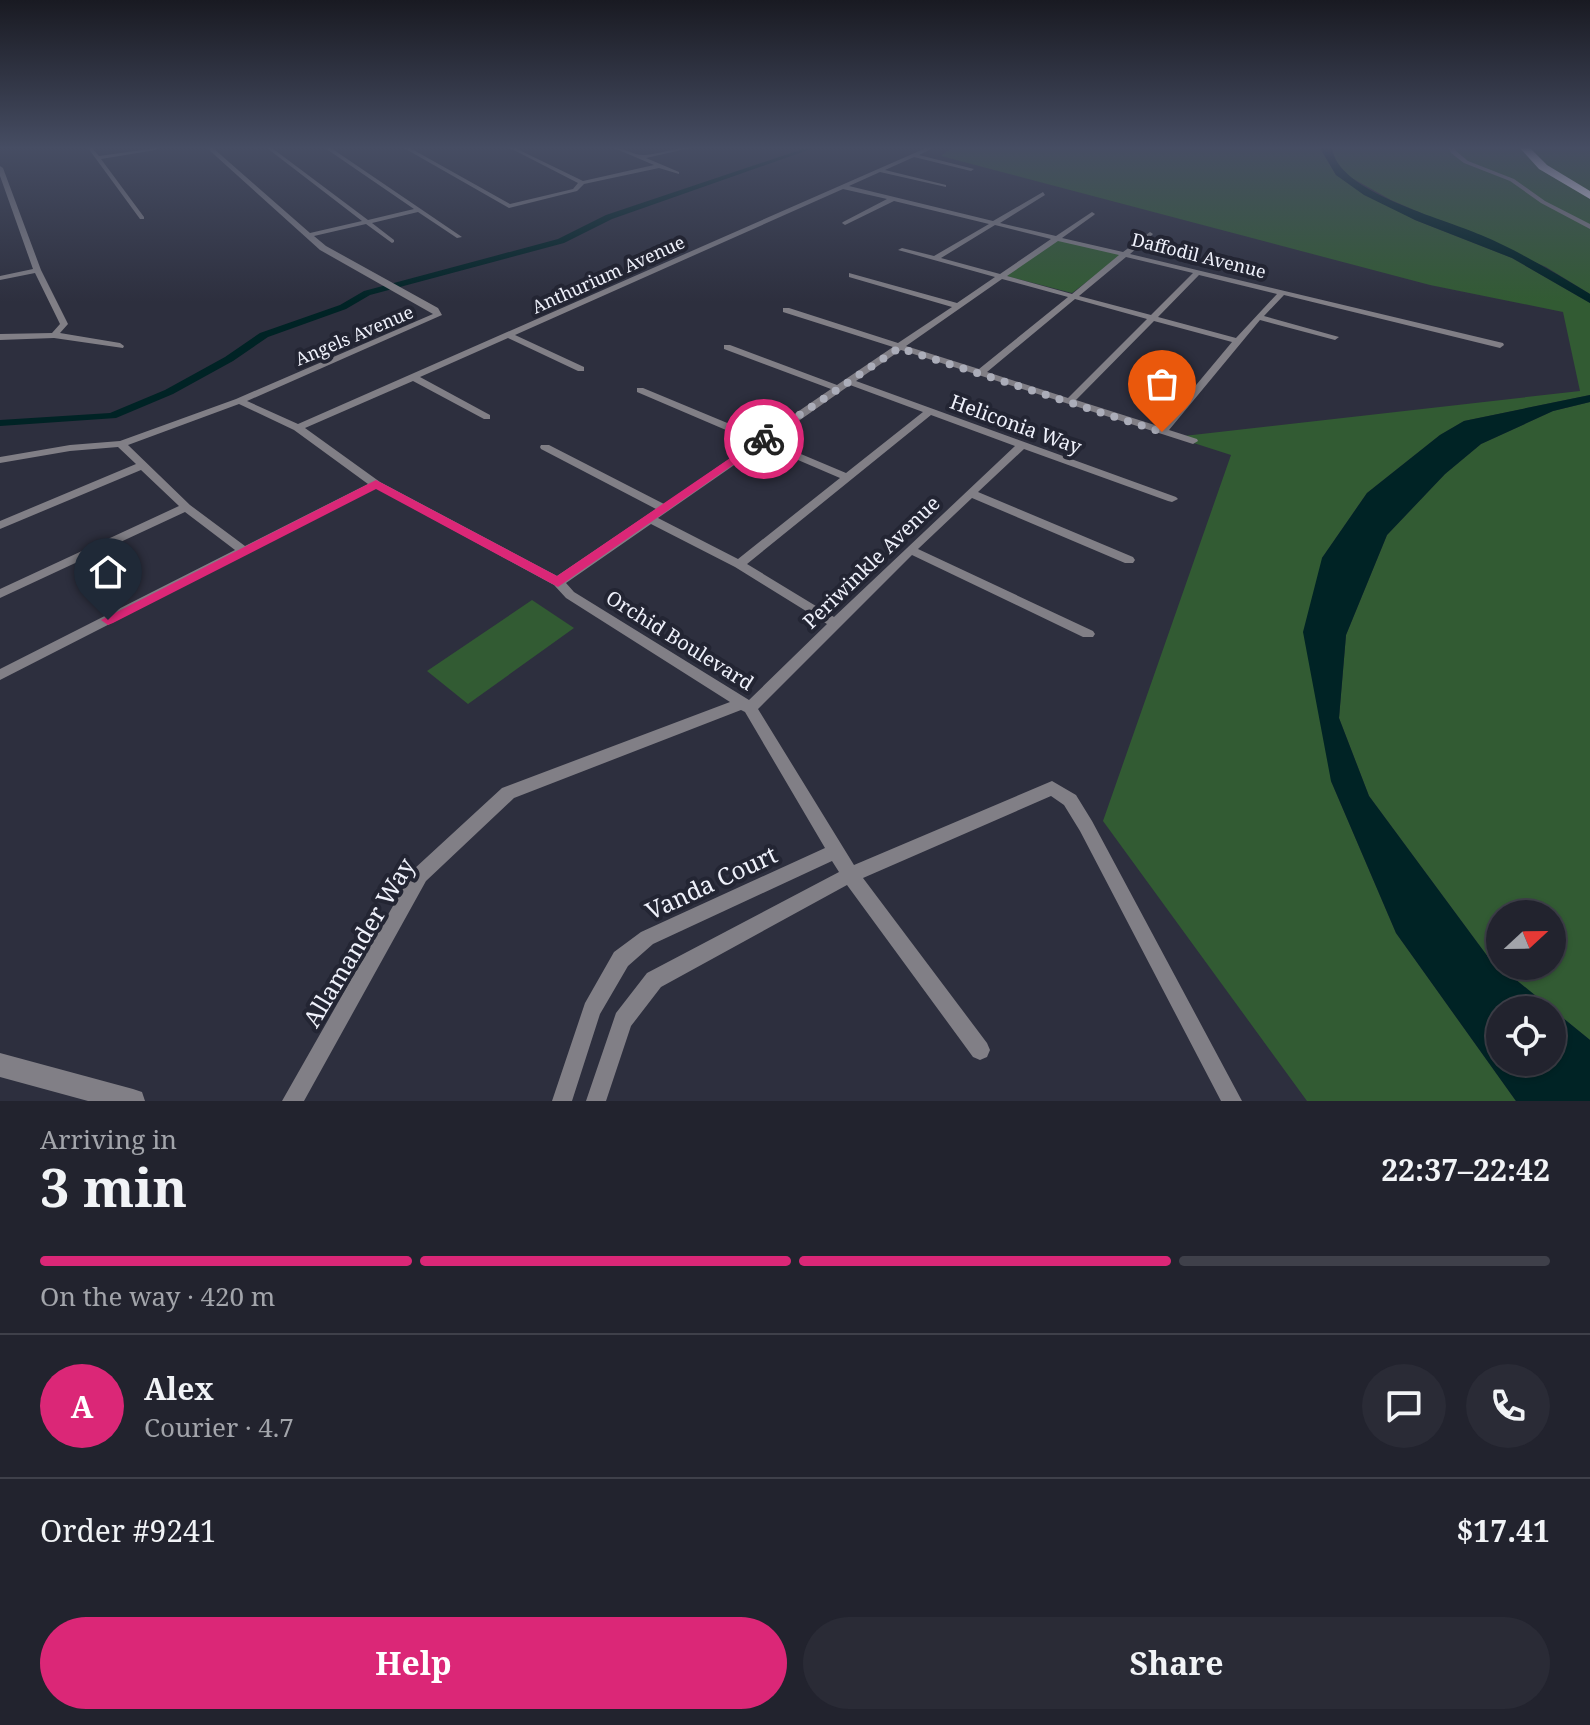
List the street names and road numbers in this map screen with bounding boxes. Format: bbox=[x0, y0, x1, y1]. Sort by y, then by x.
street label: Daffodil Avenue bbox=[1129, 227, 1269, 283]
street label: Anthurium Avenue bbox=[528, 229, 688, 319]
street label: Angels Avenue bbox=[291, 299, 417, 371]
street label: Heliconia Way bbox=[947, 388, 1086, 461]
street label: Periwinkle Avenue bbox=[797, 490, 945, 634]
street label: Orchid Boulevard bbox=[601, 584, 759, 696]
street label: Vanda Court bbox=[640, 837, 782, 927]
street label: Allamander Way bbox=[294, 851, 422, 1033]

